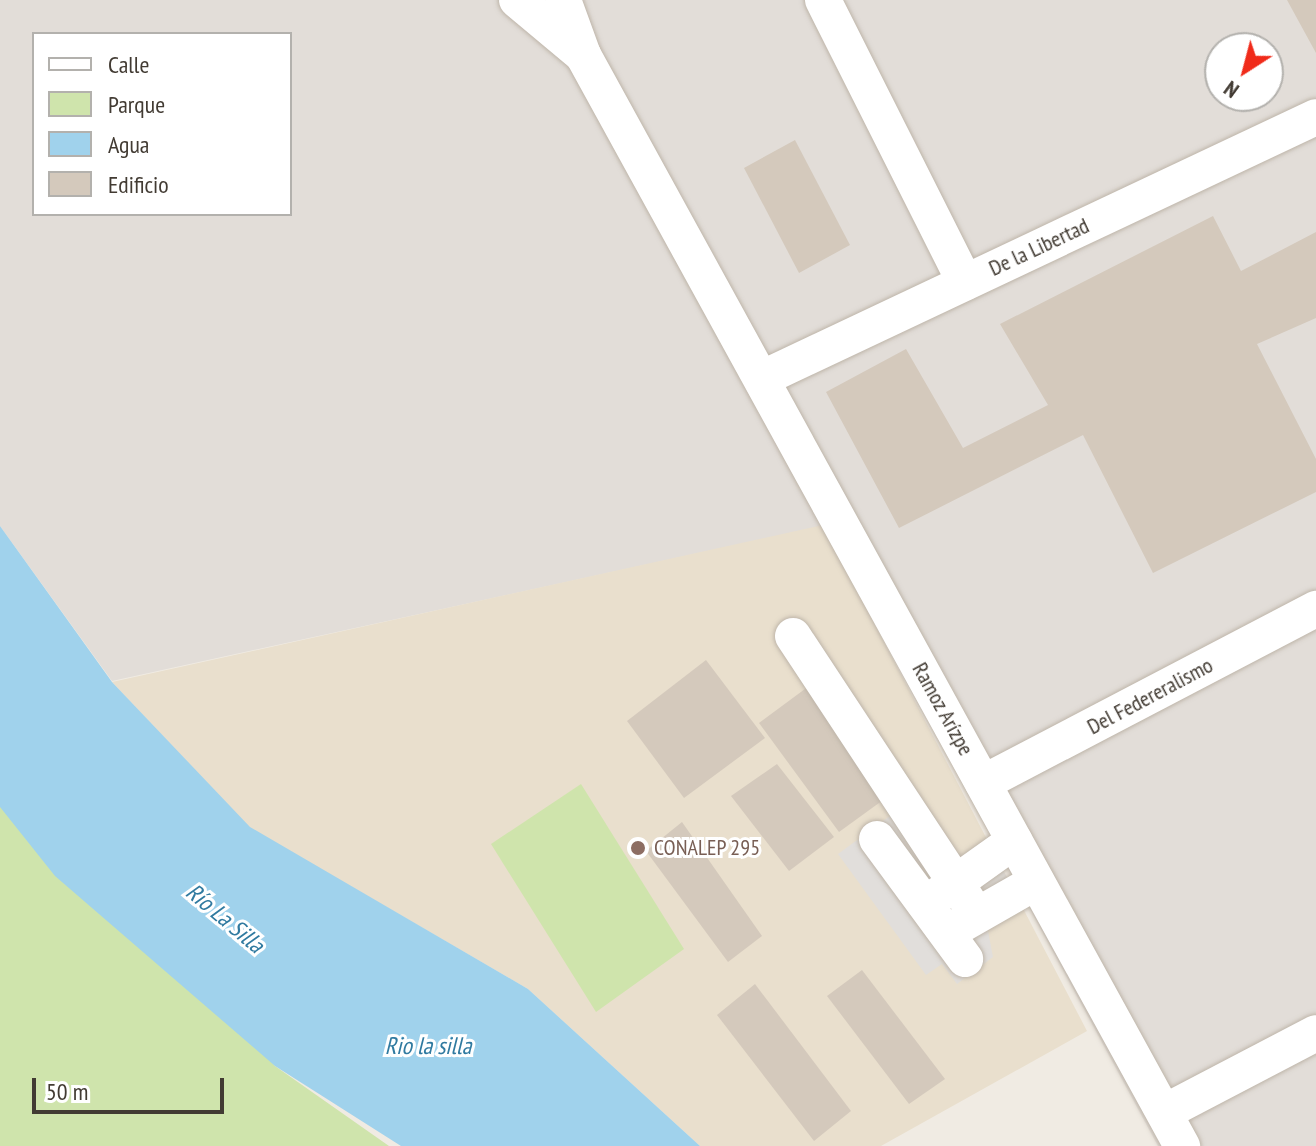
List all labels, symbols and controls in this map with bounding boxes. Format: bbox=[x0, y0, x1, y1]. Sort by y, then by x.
legend bbox=[32, 32, 292, 216]
north arrow bbox=[1204, 32, 1284, 112]
text: Calle bbox=[108, 49, 149, 80]
text: N bbox=[1218, 75, 1244, 105]
text: Parque bbox=[108, 89, 165, 120]
text: Agua bbox=[108, 129, 149, 160]
text: Edificio bbox=[108, 169, 169, 200]
street label: De la Libertad bbox=[985, 212, 1093, 282]
street label: Del Federeralismo bbox=[1083, 652, 1217, 740]
street label: Ramoz Arízpe bbox=[906, 657, 980, 761]
place label: CONALEP 295 bbox=[654, 835, 761, 861]
marker: CONALEP 295 bbox=[629, 839, 647, 857]
water label: Río La Silla bbox=[180, 877, 270, 959]
water label: Rio la silla bbox=[385, 1032, 471, 1060]
scale bar bbox=[36, 1062, 228, 1112]
text: 50 m bbox=[46, 1076, 88, 1107]

